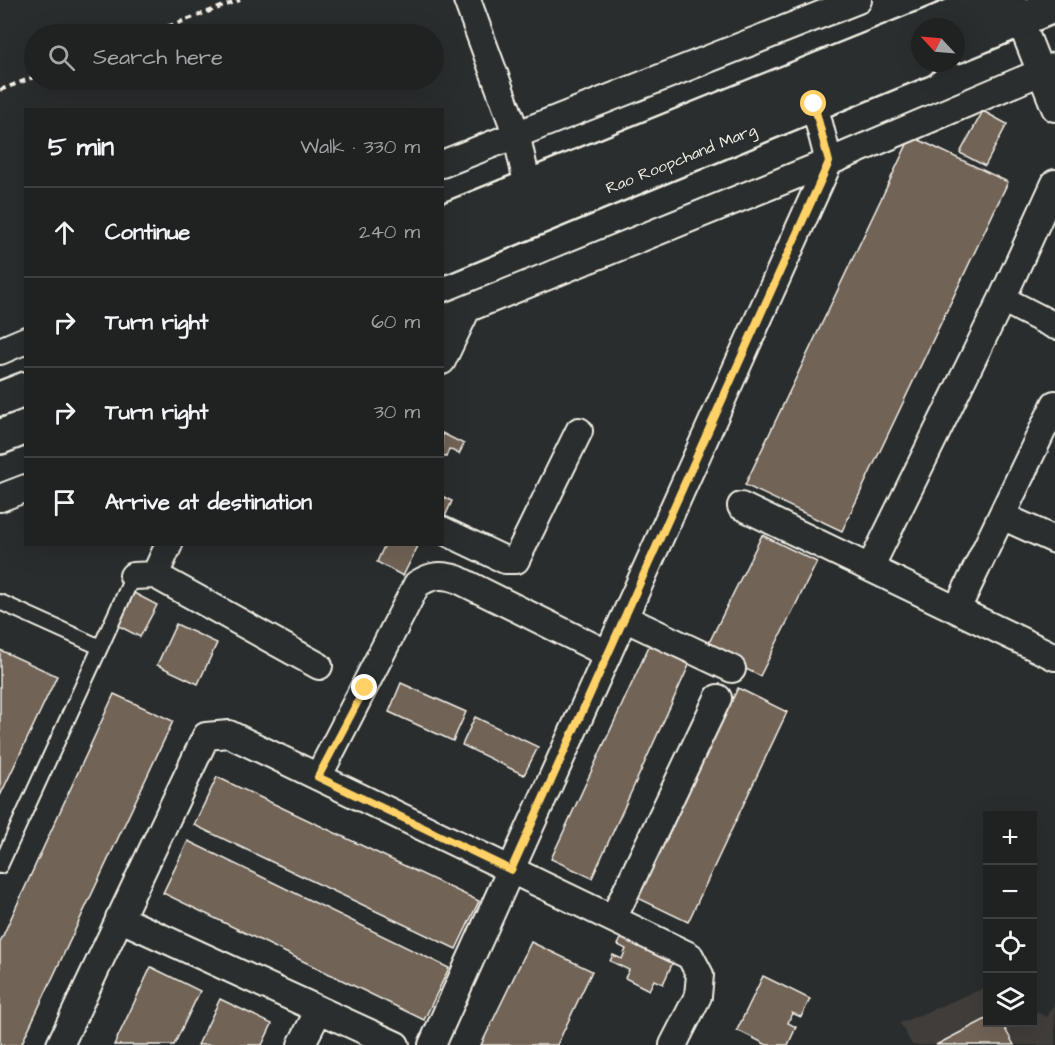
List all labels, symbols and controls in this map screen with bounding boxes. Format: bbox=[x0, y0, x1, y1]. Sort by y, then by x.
north arrow bbox=[911, 18, 965, 72]
search box bbox=[24, 24, 444, 90]
icon: search bbox=[45, 41, 78, 74]
text: Search here bbox=[93, 42, 223, 73]
route start bbox=[800, 90, 826, 116]
street label: Rao Roopchand Marg bbox=[602, 119, 760, 200]
text: 5 min bbox=[48, 129, 114, 165]
text: Walk · 330 m bbox=[300, 133, 420, 161]
icon: ahead bbox=[48, 216, 81, 249]
text: Continue bbox=[105, 217, 190, 248]
text: 240 m bbox=[359, 218, 420, 246]
icon: right bbox=[48, 306, 81, 339]
text: Turn right bbox=[105, 307, 208, 338]
text: 60 m bbox=[371, 308, 420, 336]
icon: right bbox=[48, 396, 81, 429]
text: Turn right bbox=[105, 397, 208, 428]
text: 30 m bbox=[374, 398, 420, 426]
icon: arrive bbox=[48, 486, 81, 519]
text: Arrive at destination bbox=[105, 487, 312, 518]
route end bbox=[351, 674, 377, 700]
map controls bbox=[983, 811, 1037, 1027]
button: + bbox=[983, 811, 1037, 865]
button: − bbox=[983, 865, 1037, 919]
button: locate bbox=[983, 919, 1037, 973]
button: layers bbox=[983, 973, 1037, 1027]

